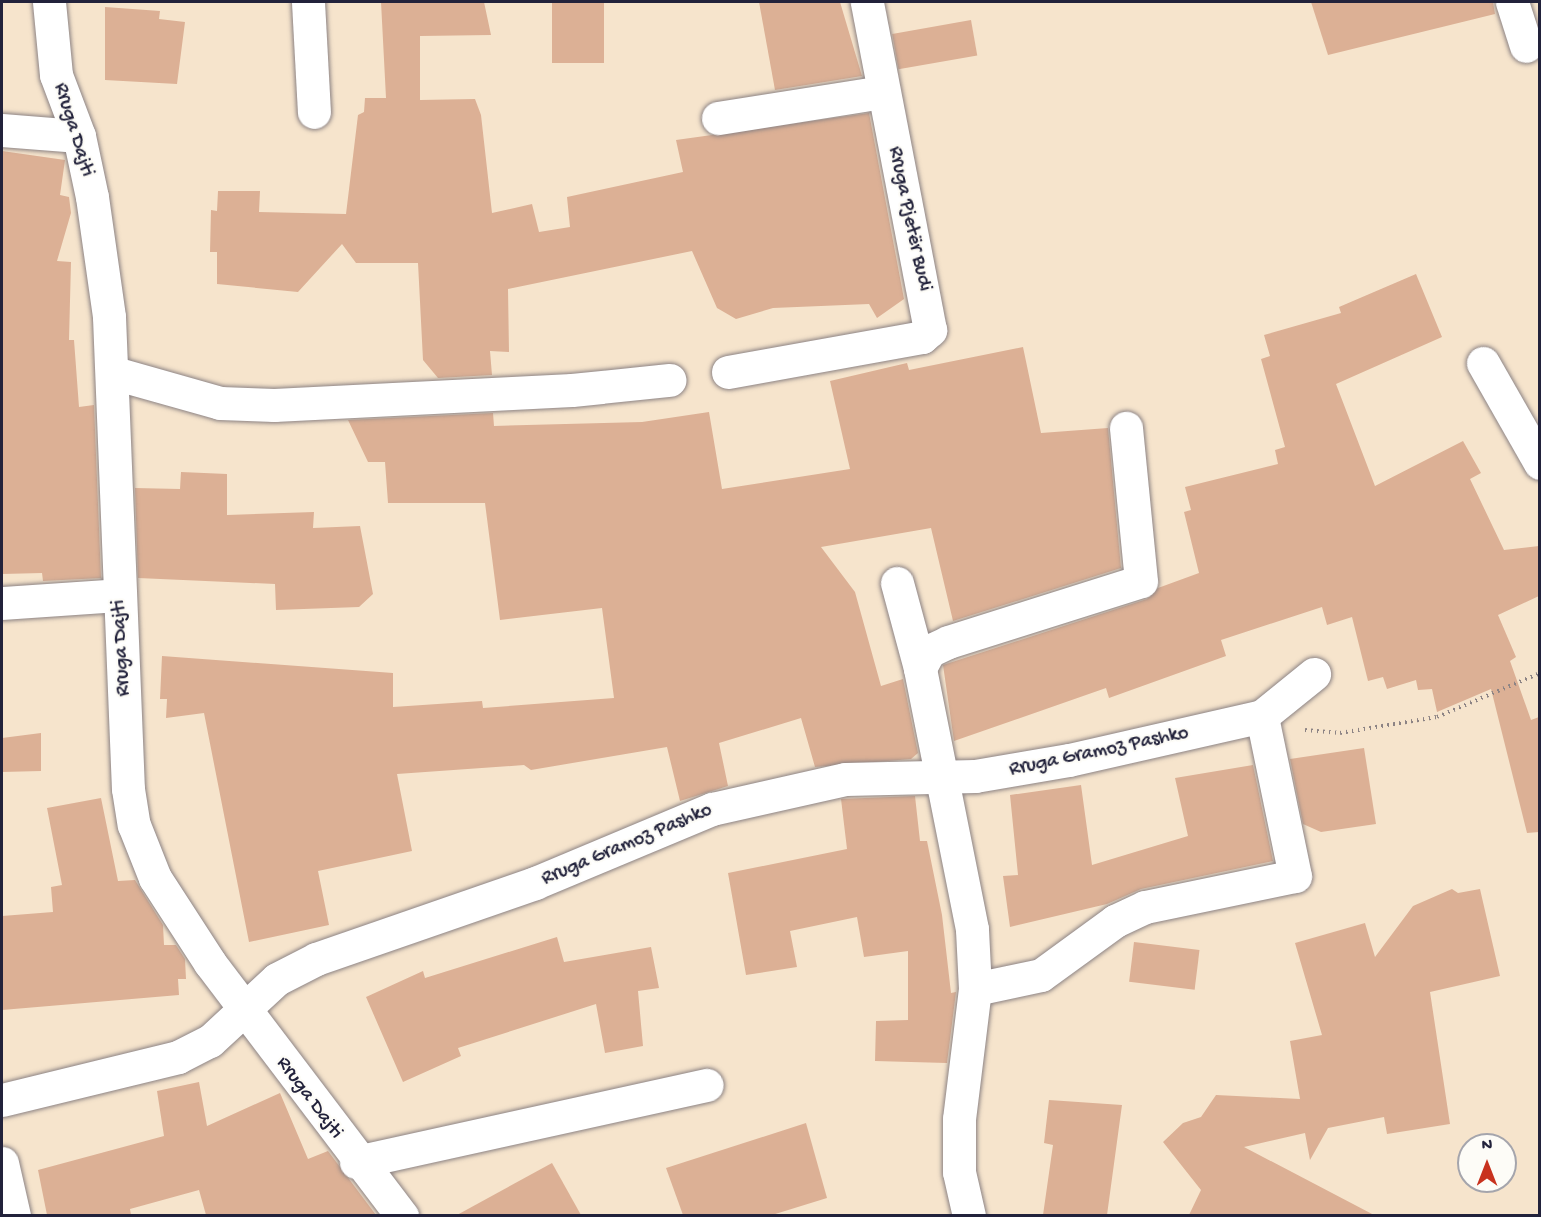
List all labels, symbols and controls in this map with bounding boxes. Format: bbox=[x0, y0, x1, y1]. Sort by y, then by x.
street label: Rruga Dajti bbox=[47, 80, 99, 180]
street label: Rruga Pjetër Budi bbox=[882, 144, 936, 294]
street label: Rruga Dajti bbox=[107, 599, 137, 697]
street label: Rruga Gramoz Pashko bbox=[1007, 721, 1191, 783]
street label: Rruga Gramoz Pashko bbox=[538, 798, 716, 892]
street label: Rruga Dajti bbox=[270, 1052, 348, 1144]
north arrow bbox=[1457, 1133, 1517, 1193]
text: N bbox=[1482, 1137, 1492, 1156]

